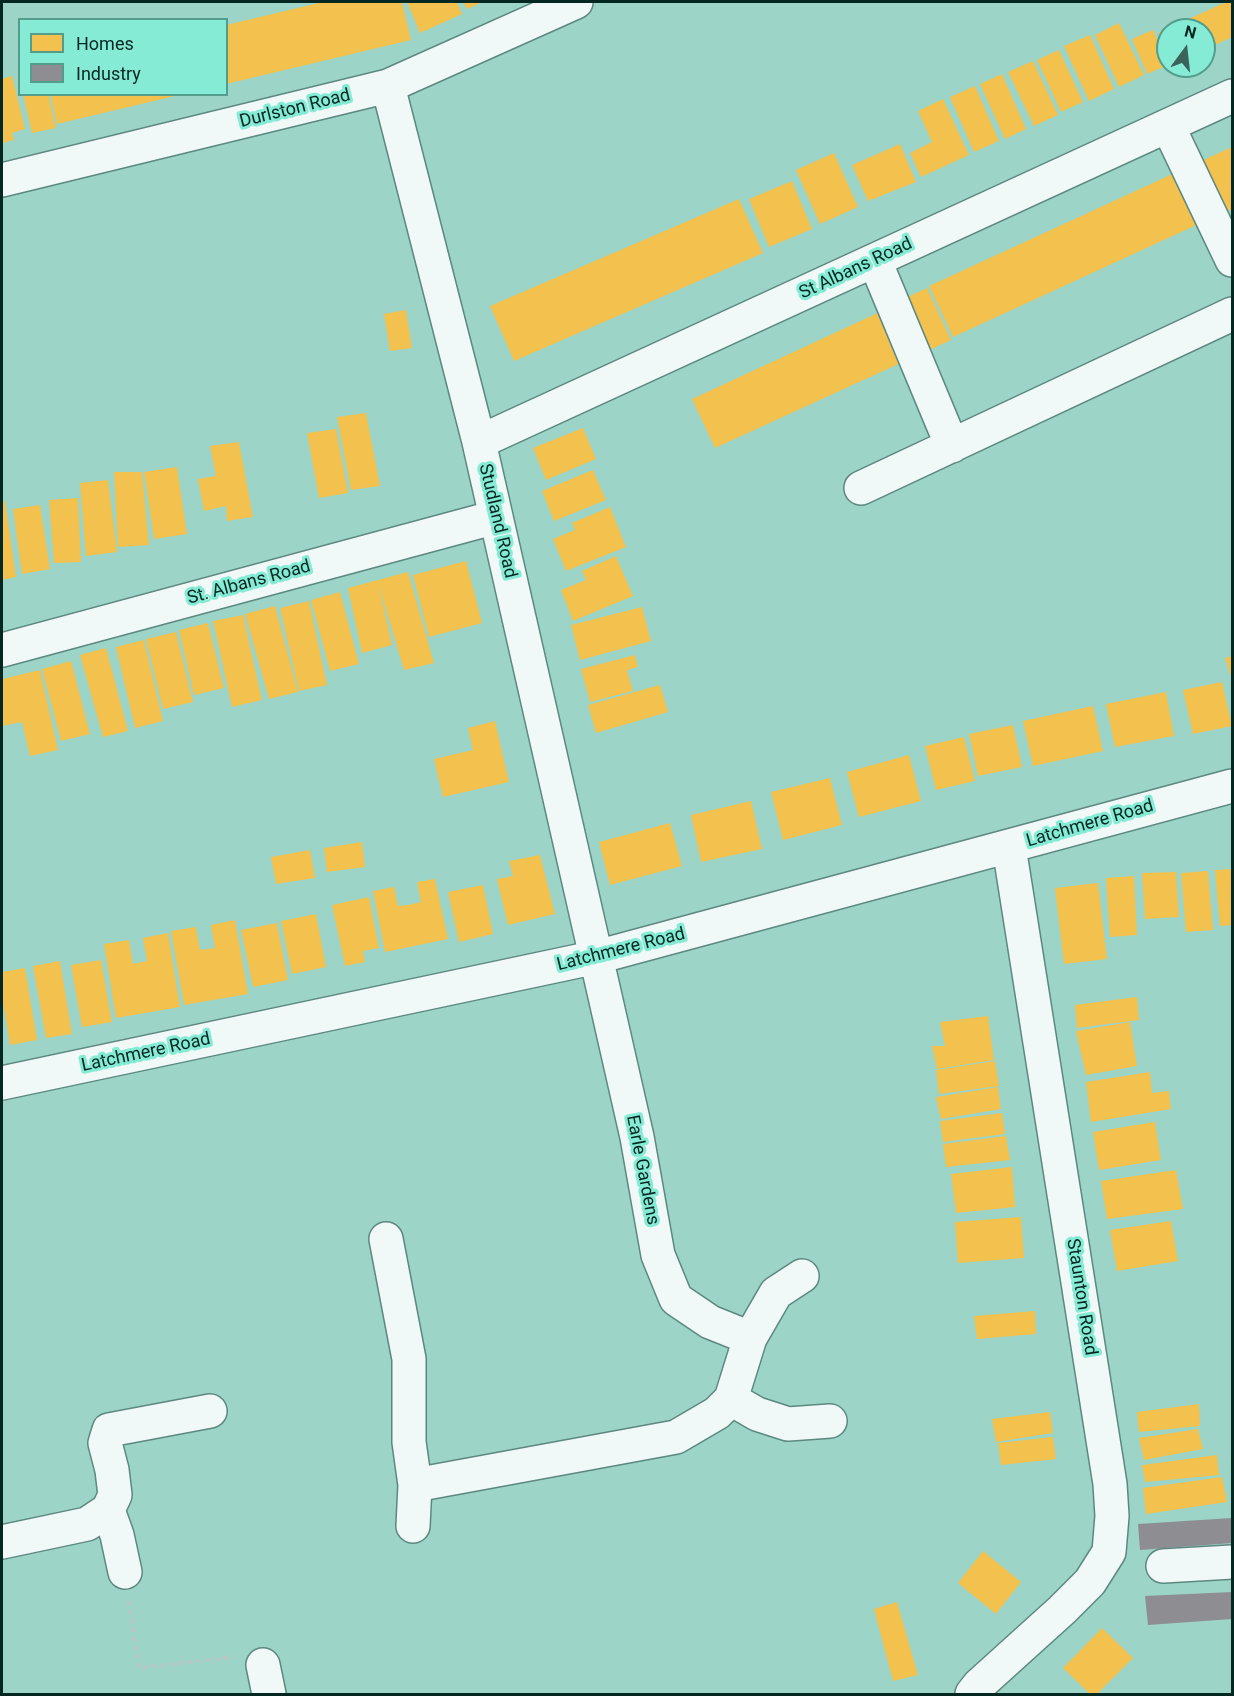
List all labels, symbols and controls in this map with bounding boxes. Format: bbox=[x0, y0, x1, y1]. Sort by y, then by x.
legend bbox=[18, 18, 228, 96]
north arrow bbox=[1156, 18, 1216, 78]
text: N bbox=[1182, 21, 1198, 43]
text: Homes bbox=[76, 33, 134, 54]
text: Industry bbox=[76, 63, 141, 84]
street label: Durlston Road bbox=[237, 85, 353, 133]
street label: St Albans Road bbox=[796, 233, 916, 305]
street label: Studland Road bbox=[473, 462, 521, 580]
street label: St. Albans Road bbox=[185, 556, 313, 610]
street label: Latchmere Road bbox=[1024, 796, 1156, 852]
street label: Latchmere Road bbox=[555, 924, 687, 976]
street label: Latchmere Road bbox=[80, 1029, 212, 1077]
street label: Earle Gardens bbox=[621, 1113, 663, 1227]
street label: Staunton Road bbox=[1061, 1237, 1101, 1357]

